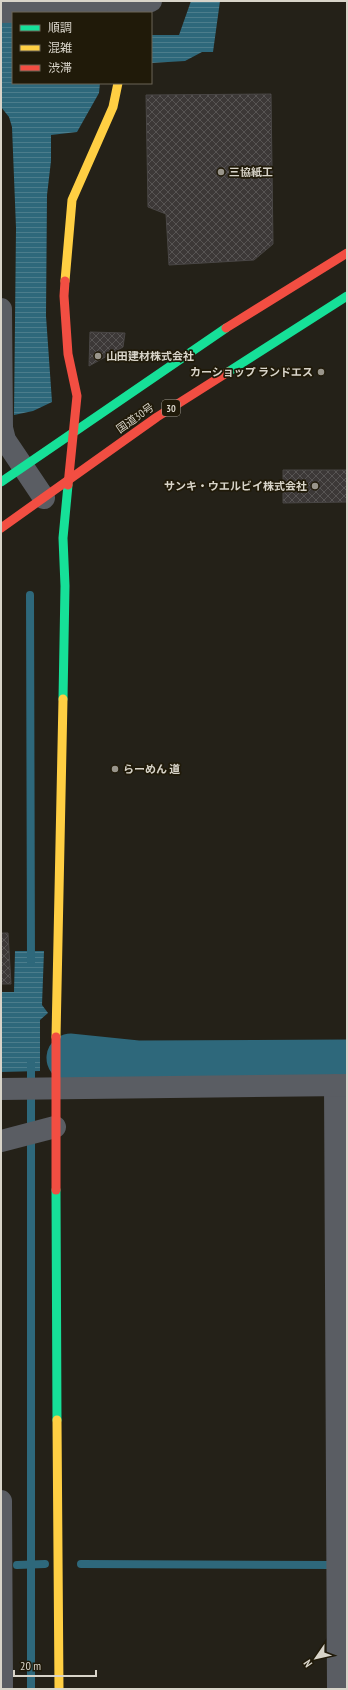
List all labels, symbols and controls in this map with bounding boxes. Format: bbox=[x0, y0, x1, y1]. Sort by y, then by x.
legend bbox=[12, 12, 152, 84]
text: 順調 bbox=[48, 20, 72, 35]
text: 混雑 bbox=[48, 40, 72, 55]
text: 渋滞 bbox=[48, 60, 72, 75]
place label: 三協紙工 bbox=[229, 165, 273, 179]
marker: 三協紙工 bbox=[216, 167, 226, 177]
place label: 山田建材株式会社 bbox=[106, 349, 194, 363]
marker: 山田建材株式会社 bbox=[93, 351, 103, 361]
place label: カーショップ ランドエス bbox=[190, 365, 313, 379]
marker: カーショップ ランドエス bbox=[316, 367, 326, 377]
street label: 国道30号 bbox=[113, 400, 157, 436]
road number: 30 bbox=[162, 400, 180, 416]
place label: サンキ・ウエルビイ株式会社 bbox=[164, 479, 307, 493]
marker: サンキ・ウエルビイ株式会社 bbox=[310, 481, 320, 491]
place label: らーめん 道 bbox=[123, 762, 180, 776]
marker: らーめん 道 bbox=[110, 764, 120, 774]
north arrow bbox=[296, 1638, 336, 1678]
scale bar bbox=[14, 1652, 96, 1678]
text: N bbox=[300, 1657, 315, 1670]
text: 20 m bbox=[20, 1658, 41, 1673]

